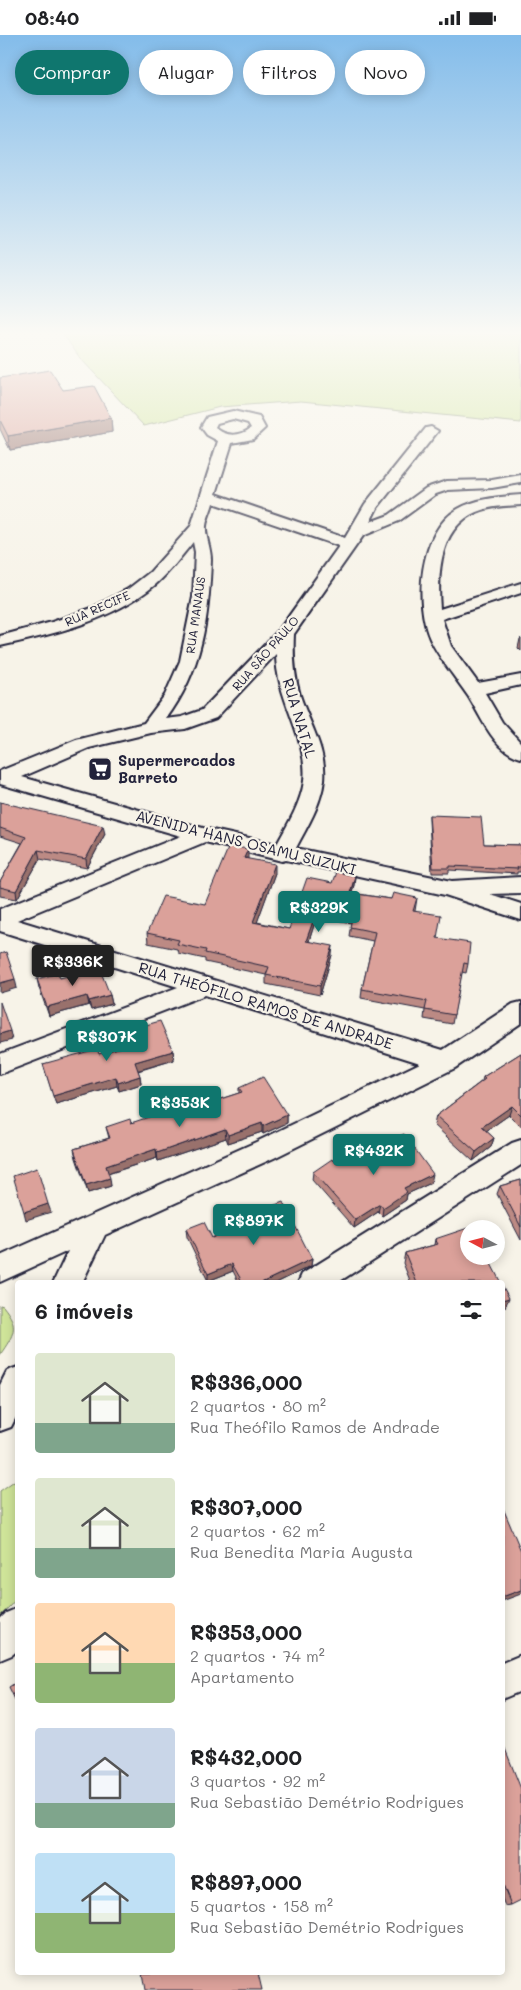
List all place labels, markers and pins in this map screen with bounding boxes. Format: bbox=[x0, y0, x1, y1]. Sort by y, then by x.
place label: Supermercados Barreto bbox=[118, 750, 235, 787]
supermarket icon: Supermercados Barreto bbox=[87, 756, 113, 782]
pin: R$329K bbox=[278, 891, 360, 933]
pin: R$336K bbox=[32, 945, 114, 987]
pin: R$307K bbox=[66, 1019, 148, 1062]
pin: R$353K bbox=[139, 1085, 221, 1128]
pin: R$432K bbox=[333, 1133, 415, 1176]
pin: R$897K bbox=[213, 1203, 295, 1246]

